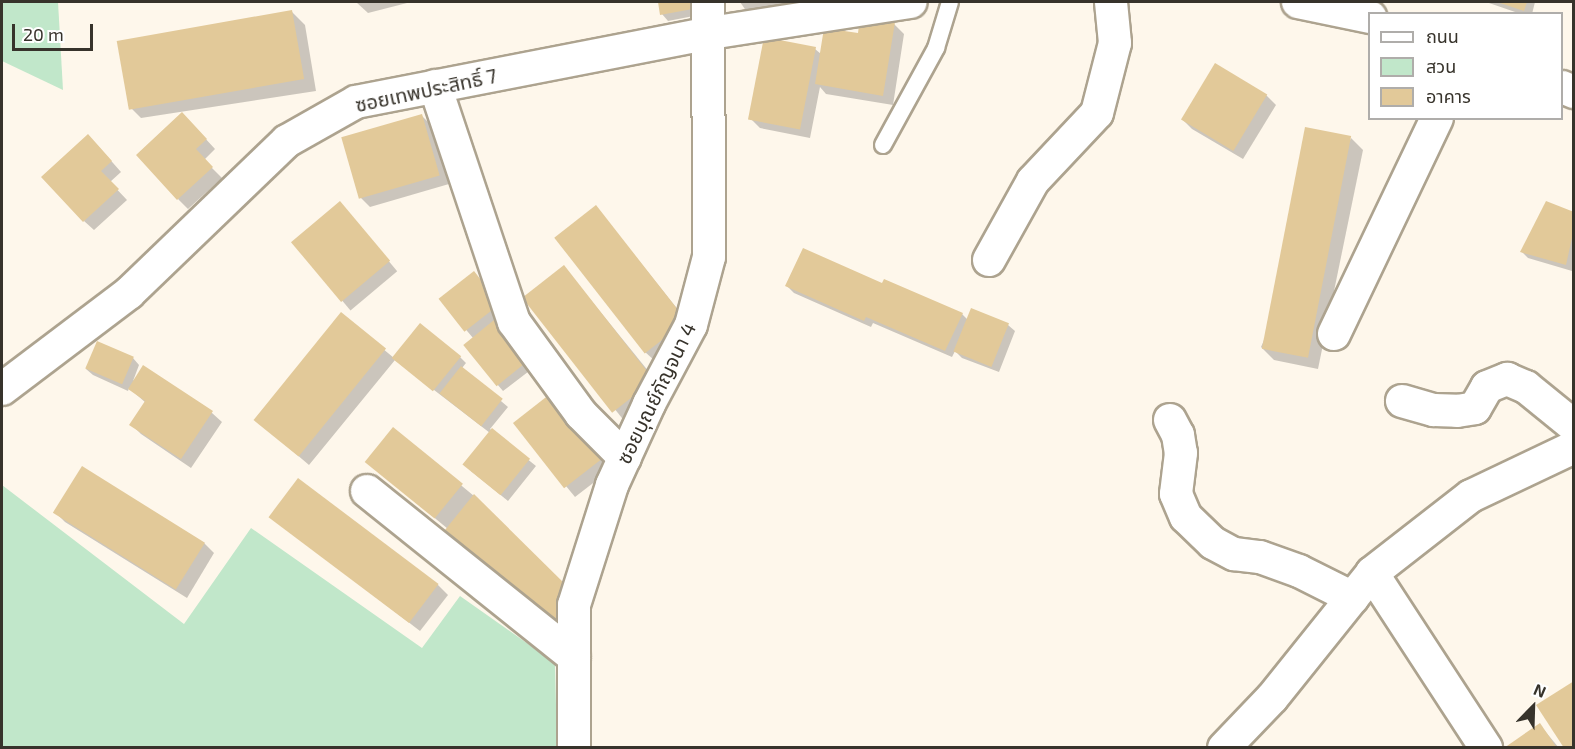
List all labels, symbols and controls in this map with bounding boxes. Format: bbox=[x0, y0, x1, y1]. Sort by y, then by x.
scale bar bbox=[15, 12, 96, 50]
legend bbox=[1368, 12, 1563, 120]
text: 20 m bbox=[23, 23, 64, 45]
text: ถนน bbox=[1426, 25, 1459, 47]
text: สวน bbox=[1426, 55, 1456, 77]
street label: ซอยเทพประสิทธิ์ 7 bbox=[353, 63, 499, 117]
text: อาคาร bbox=[1426, 85, 1471, 107]
street label: ซอยบุณย์กัญจนา 4 bbox=[611, 318, 701, 468]
north arrow bbox=[1503, 677, 1563, 737]
text: N bbox=[1531, 679, 1549, 701]

